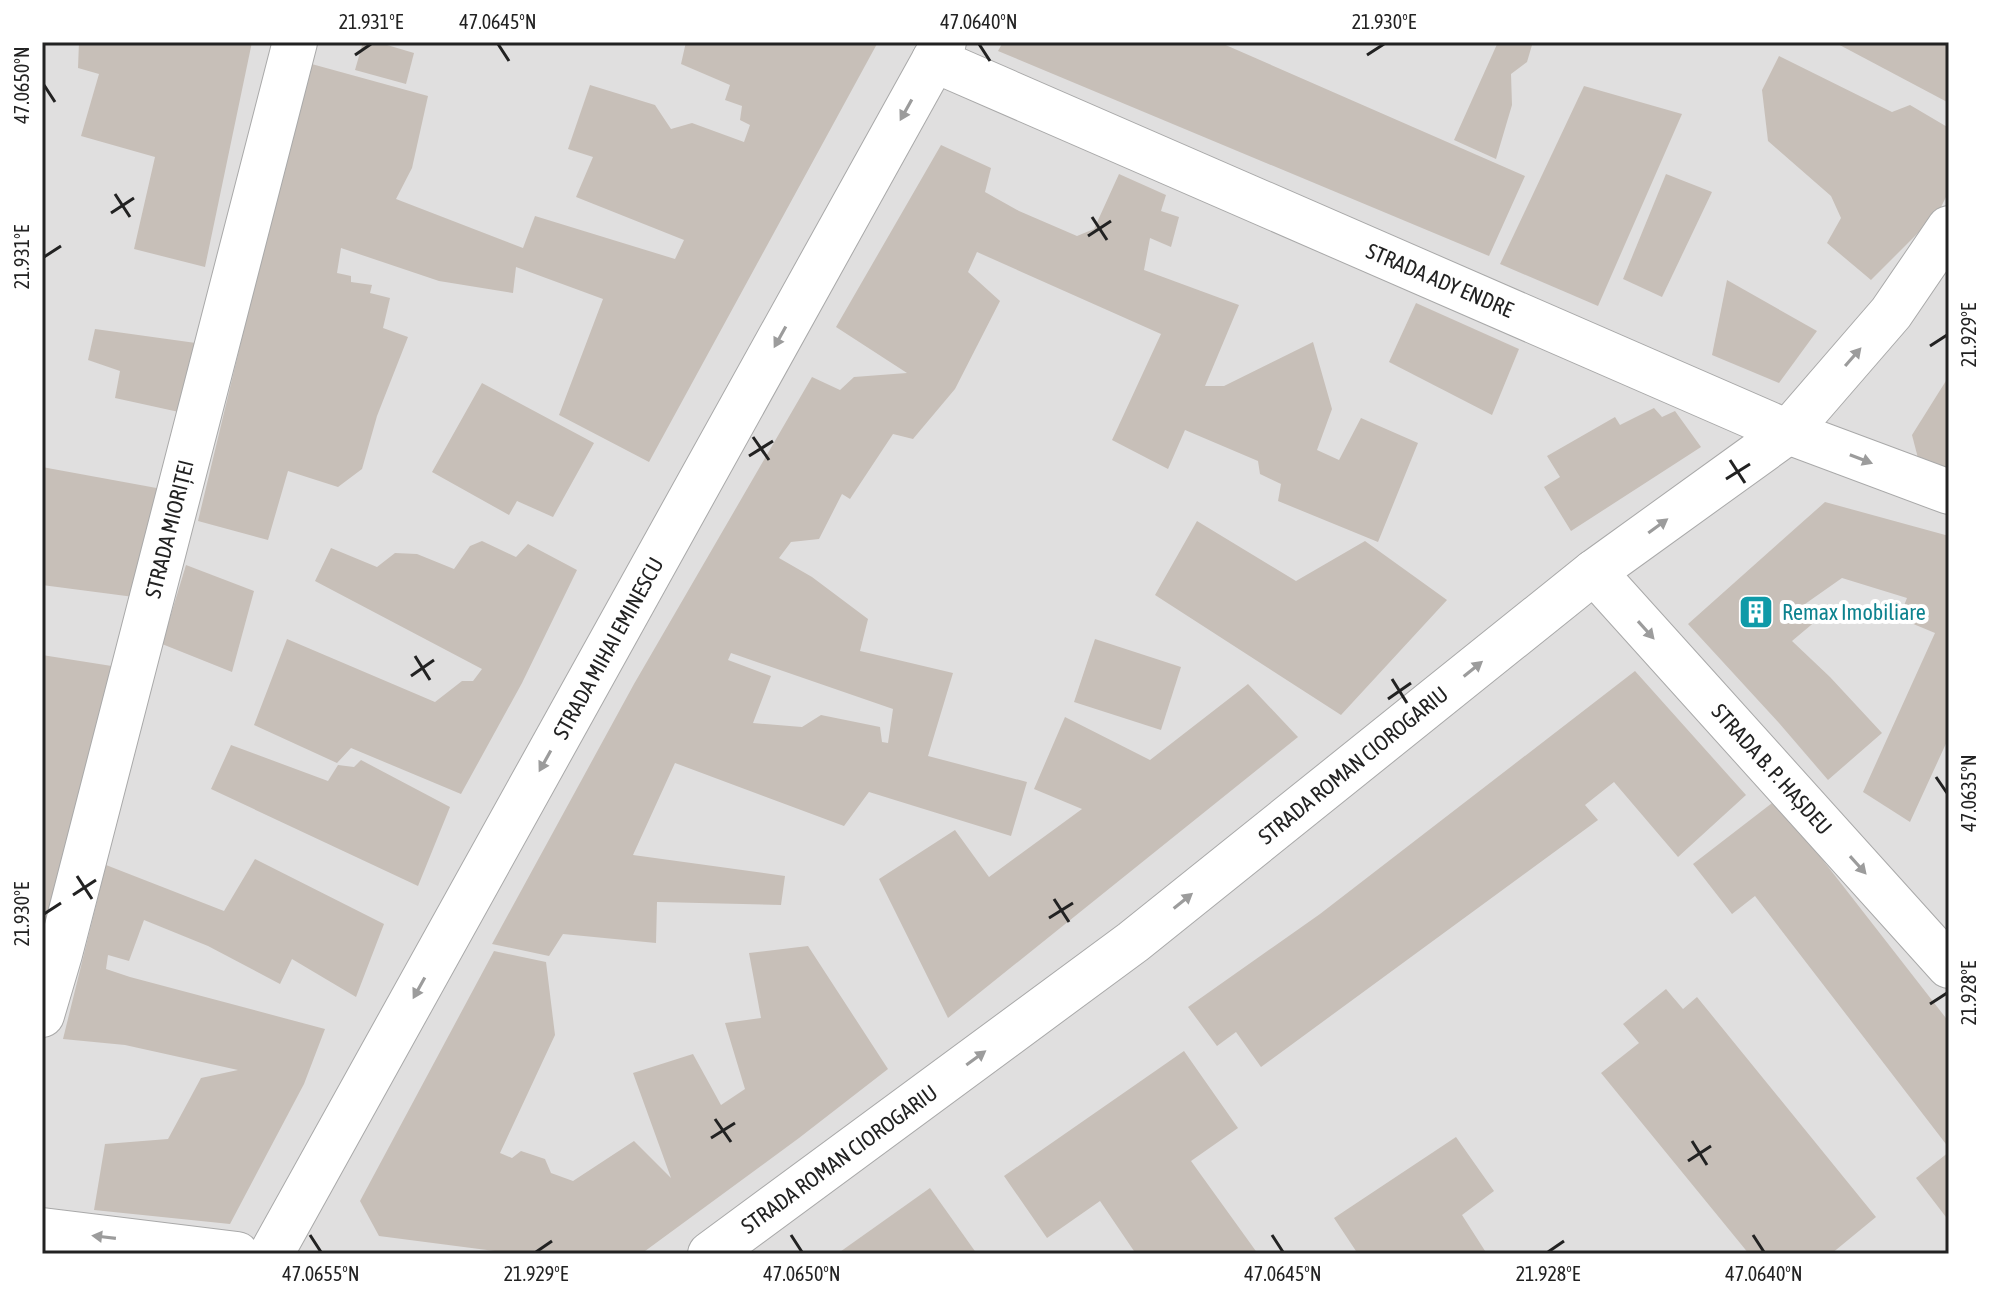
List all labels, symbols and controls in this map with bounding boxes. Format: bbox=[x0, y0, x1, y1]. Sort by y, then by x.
text: 21.931°E bbox=[339, 10, 404, 33]
text: 47.0645°N bbox=[459, 10, 537, 33]
text: 47.0640°N bbox=[940, 10, 1018, 33]
text: 21.930°E bbox=[1352, 10, 1417, 33]
text: 47.0650°N bbox=[10, 46, 33, 124]
one-way arrow bbox=[899, 99, 913, 121]
text: 21.931°E bbox=[10, 224, 33, 289]
street label: STRADA ADY ENDRE bbox=[1363, 237, 1518, 323]
text: 21.929°E bbox=[1957, 302, 1980, 367]
one-way arrow bbox=[773, 326, 787, 349]
one-way arrow bbox=[1844, 347, 1861, 367]
one-way arrow bbox=[1849, 453, 1873, 466]
street label: STRADA MIORIȚEI bbox=[139, 457, 199, 601]
one-way arrow bbox=[1647, 519, 1668, 534]
street label: STRADA MIHAI EMINESCU bbox=[547, 553, 669, 743]
building icon: Remax Imobiliare bbox=[1737, 593, 1775, 631]
place label: Remax Imobiliare bbox=[1782, 599, 1926, 625]
one-way arrow bbox=[1637, 620, 1655, 639]
one-way arrow bbox=[1463, 661, 1483, 677]
street label: STRADA ROMAN CIOROGARIU bbox=[1253, 681, 1453, 849]
street label: STRADA B. P. HAȘDEU bbox=[1706, 698, 1838, 840]
one-way arrow bbox=[538, 749, 552, 772]
text: 47.0635°N bbox=[1957, 754, 1980, 832]
one-way arrow bbox=[1848, 855, 1866, 874]
text: 21.930°E bbox=[10, 881, 33, 946]
one-way arrow bbox=[1173, 894, 1193, 910]
text: 21.928°E bbox=[1957, 960, 1980, 1025]
one-way arrow bbox=[412, 977, 426, 999]
one-way arrow bbox=[965, 1051, 986, 1066]
street label: STRADA ROMAN CIOROGARIU bbox=[736, 1079, 942, 1239]
one-way arrow bbox=[91, 1231, 116, 1244]
text: 47.0655°N bbox=[282, 1262, 360, 1285]
text: 21.929°E bbox=[504, 1262, 569, 1285]
text: 47.0650°N bbox=[763, 1262, 841, 1285]
text: 47.0645°N bbox=[1244, 1262, 1322, 1285]
text: 21.928°E bbox=[1516, 1262, 1581, 1285]
text: 47.0640°N bbox=[1725, 1262, 1803, 1285]

